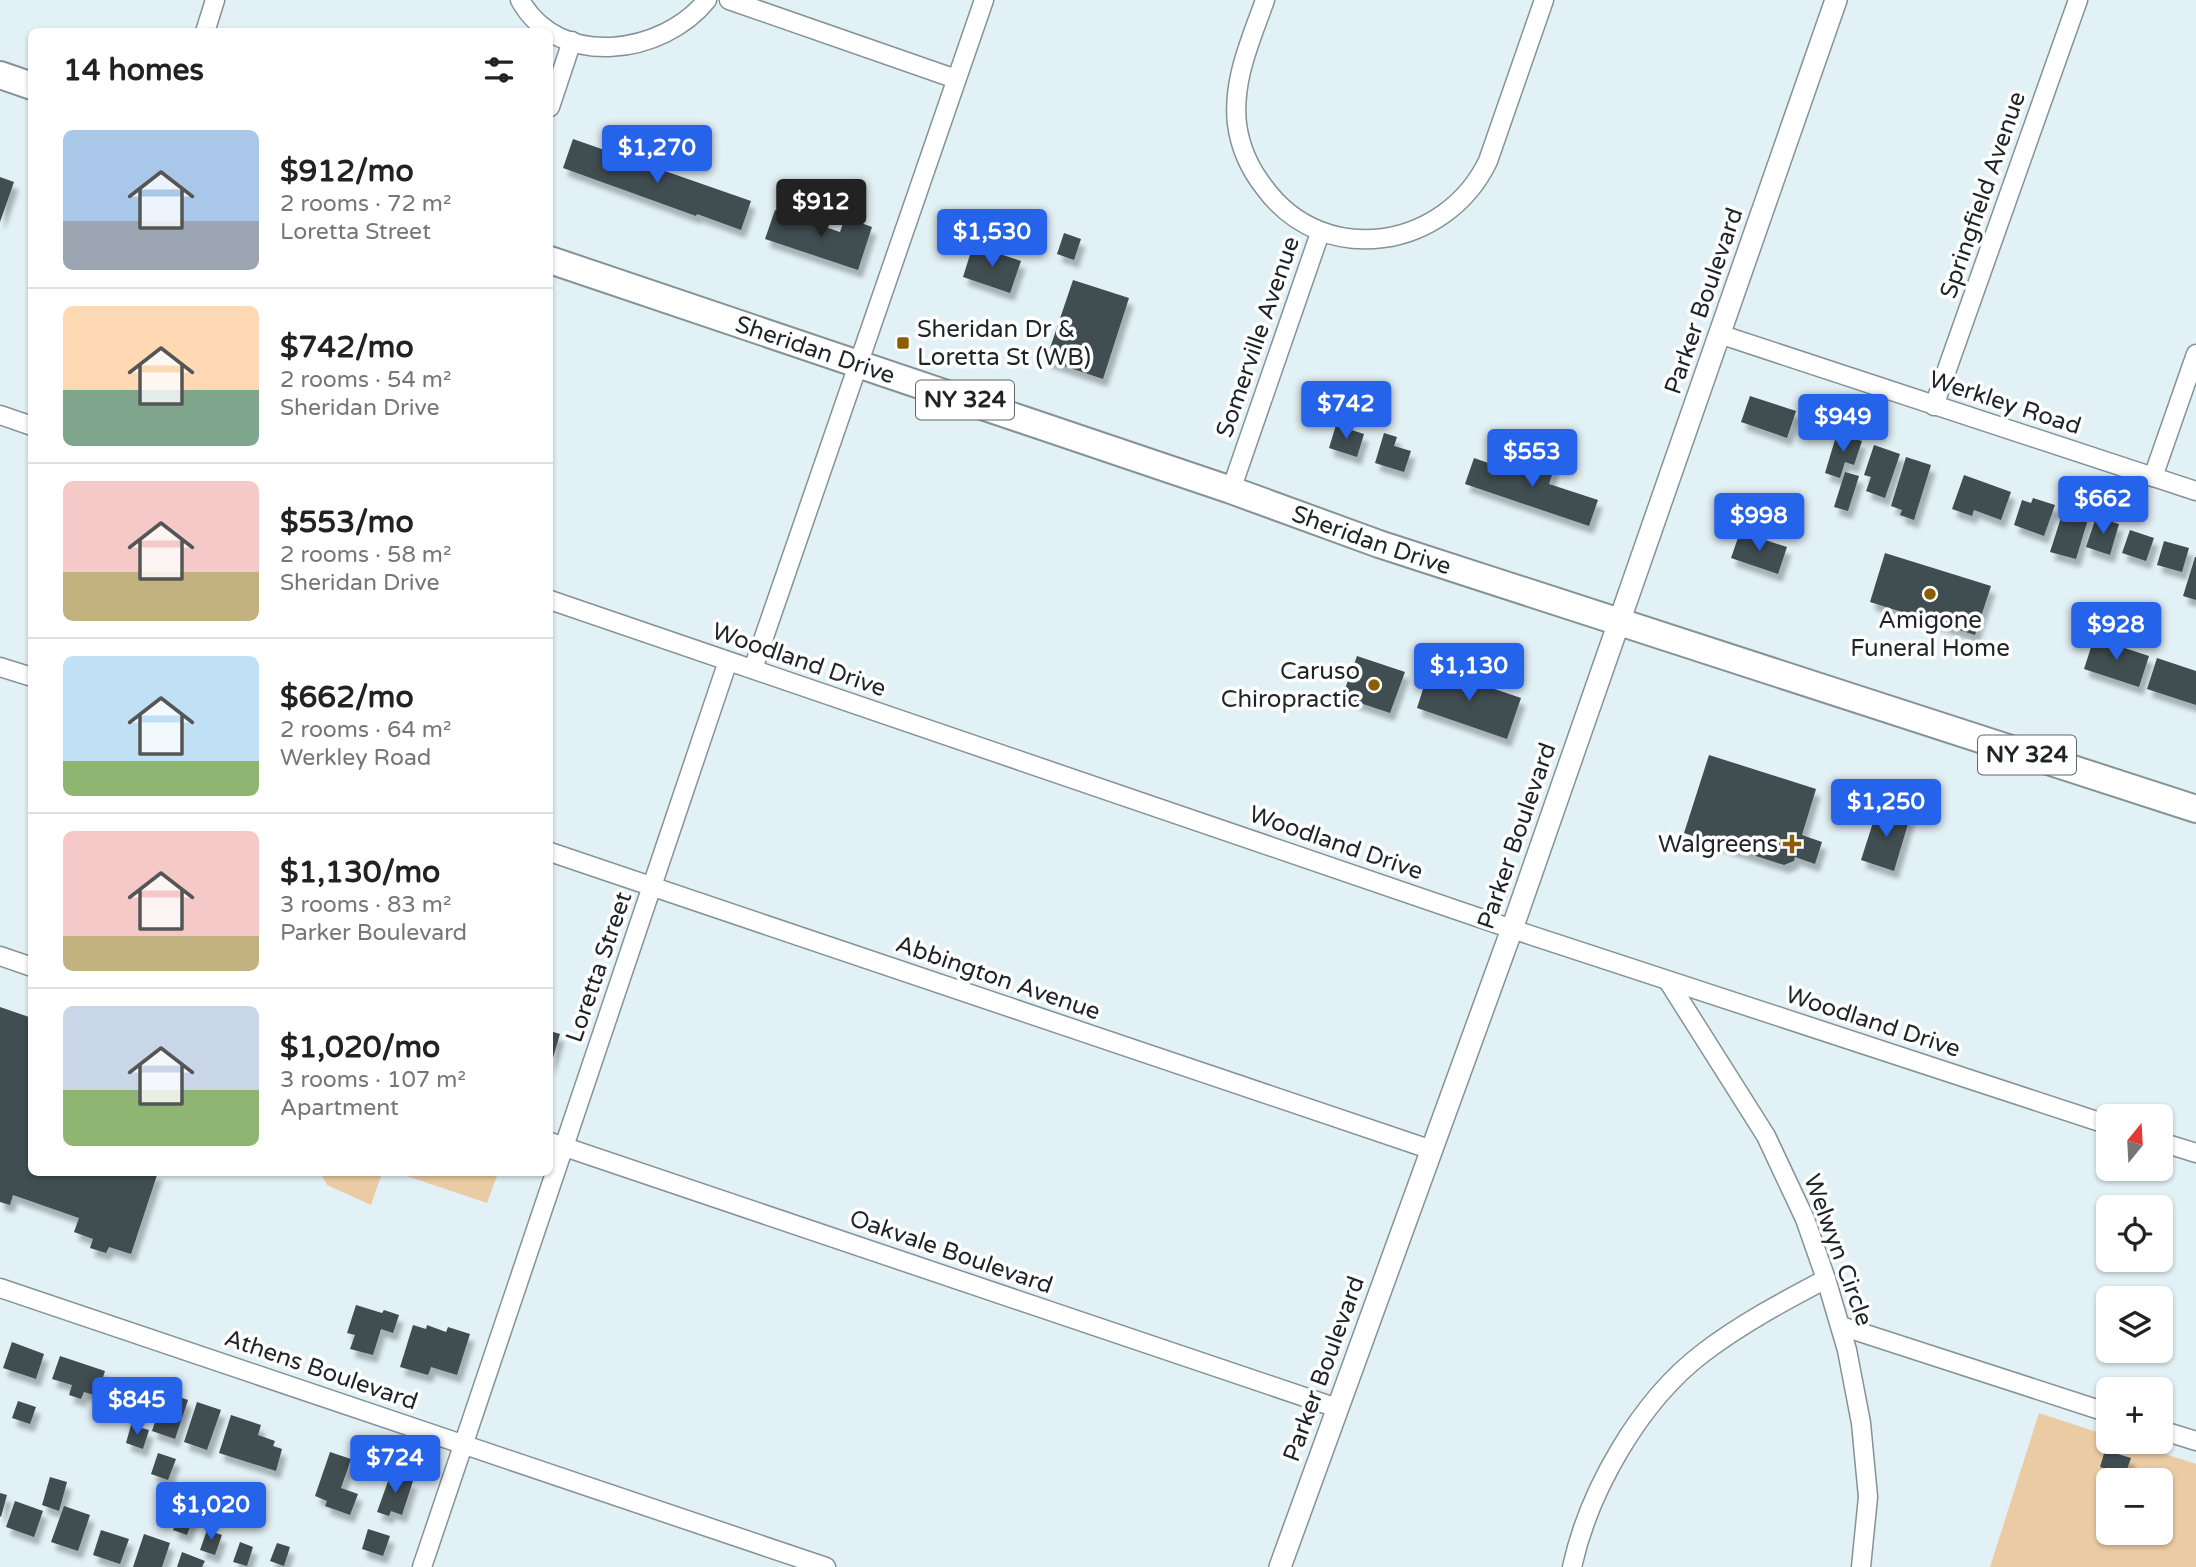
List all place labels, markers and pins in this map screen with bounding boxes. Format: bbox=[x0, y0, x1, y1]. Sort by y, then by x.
pin: $1,270 bbox=[600, 125, 714, 185]
pin: $912 bbox=[780, 180, 862, 239]
pin: $1,530 bbox=[935, 210, 1049, 269]
place label: Sheridan Dr & Loretta St (WB) bbox=[917, 315, 1091, 372]
marker: Sheridan Dr & Loretta St (WB) bbox=[895, 335, 911, 351]
pin: $742 bbox=[1305, 382, 1387, 441]
pin: $949 bbox=[1802, 394, 1884, 454]
pin: $553 bbox=[1491, 430, 1573, 489]
pin: $662 bbox=[2062, 476, 2144, 536]
pin: $998 bbox=[1718, 494, 1800, 553]
marker: Amigone Funeral Home bbox=[1922, 586, 1938, 602]
pin: $928 bbox=[2075, 602, 2157, 662]
place label: Amigone Funeral Home bbox=[1850, 606, 2010, 663]
pin: $1,130 bbox=[1412, 644, 1526, 703]
place label: Caruso Chiropractic bbox=[1221, 657, 1360, 714]
marker: Caruso Chiropractic bbox=[1366, 677, 1382, 693]
pin: $1,250 bbox=[1829, 780, 1943, 839]
place label: Walgreens bbox=[1658, 830, 1778, 859]
marker: Walgreens bbox=[1784, 836, 1800, 852]
pin: $845 bbox=[96, 1378, 178, 1437]
pin: $724 bbox=[354, 1436, 436, 1495]
pin: $1,020 bbox=[154, 1482, 268, 1542]

